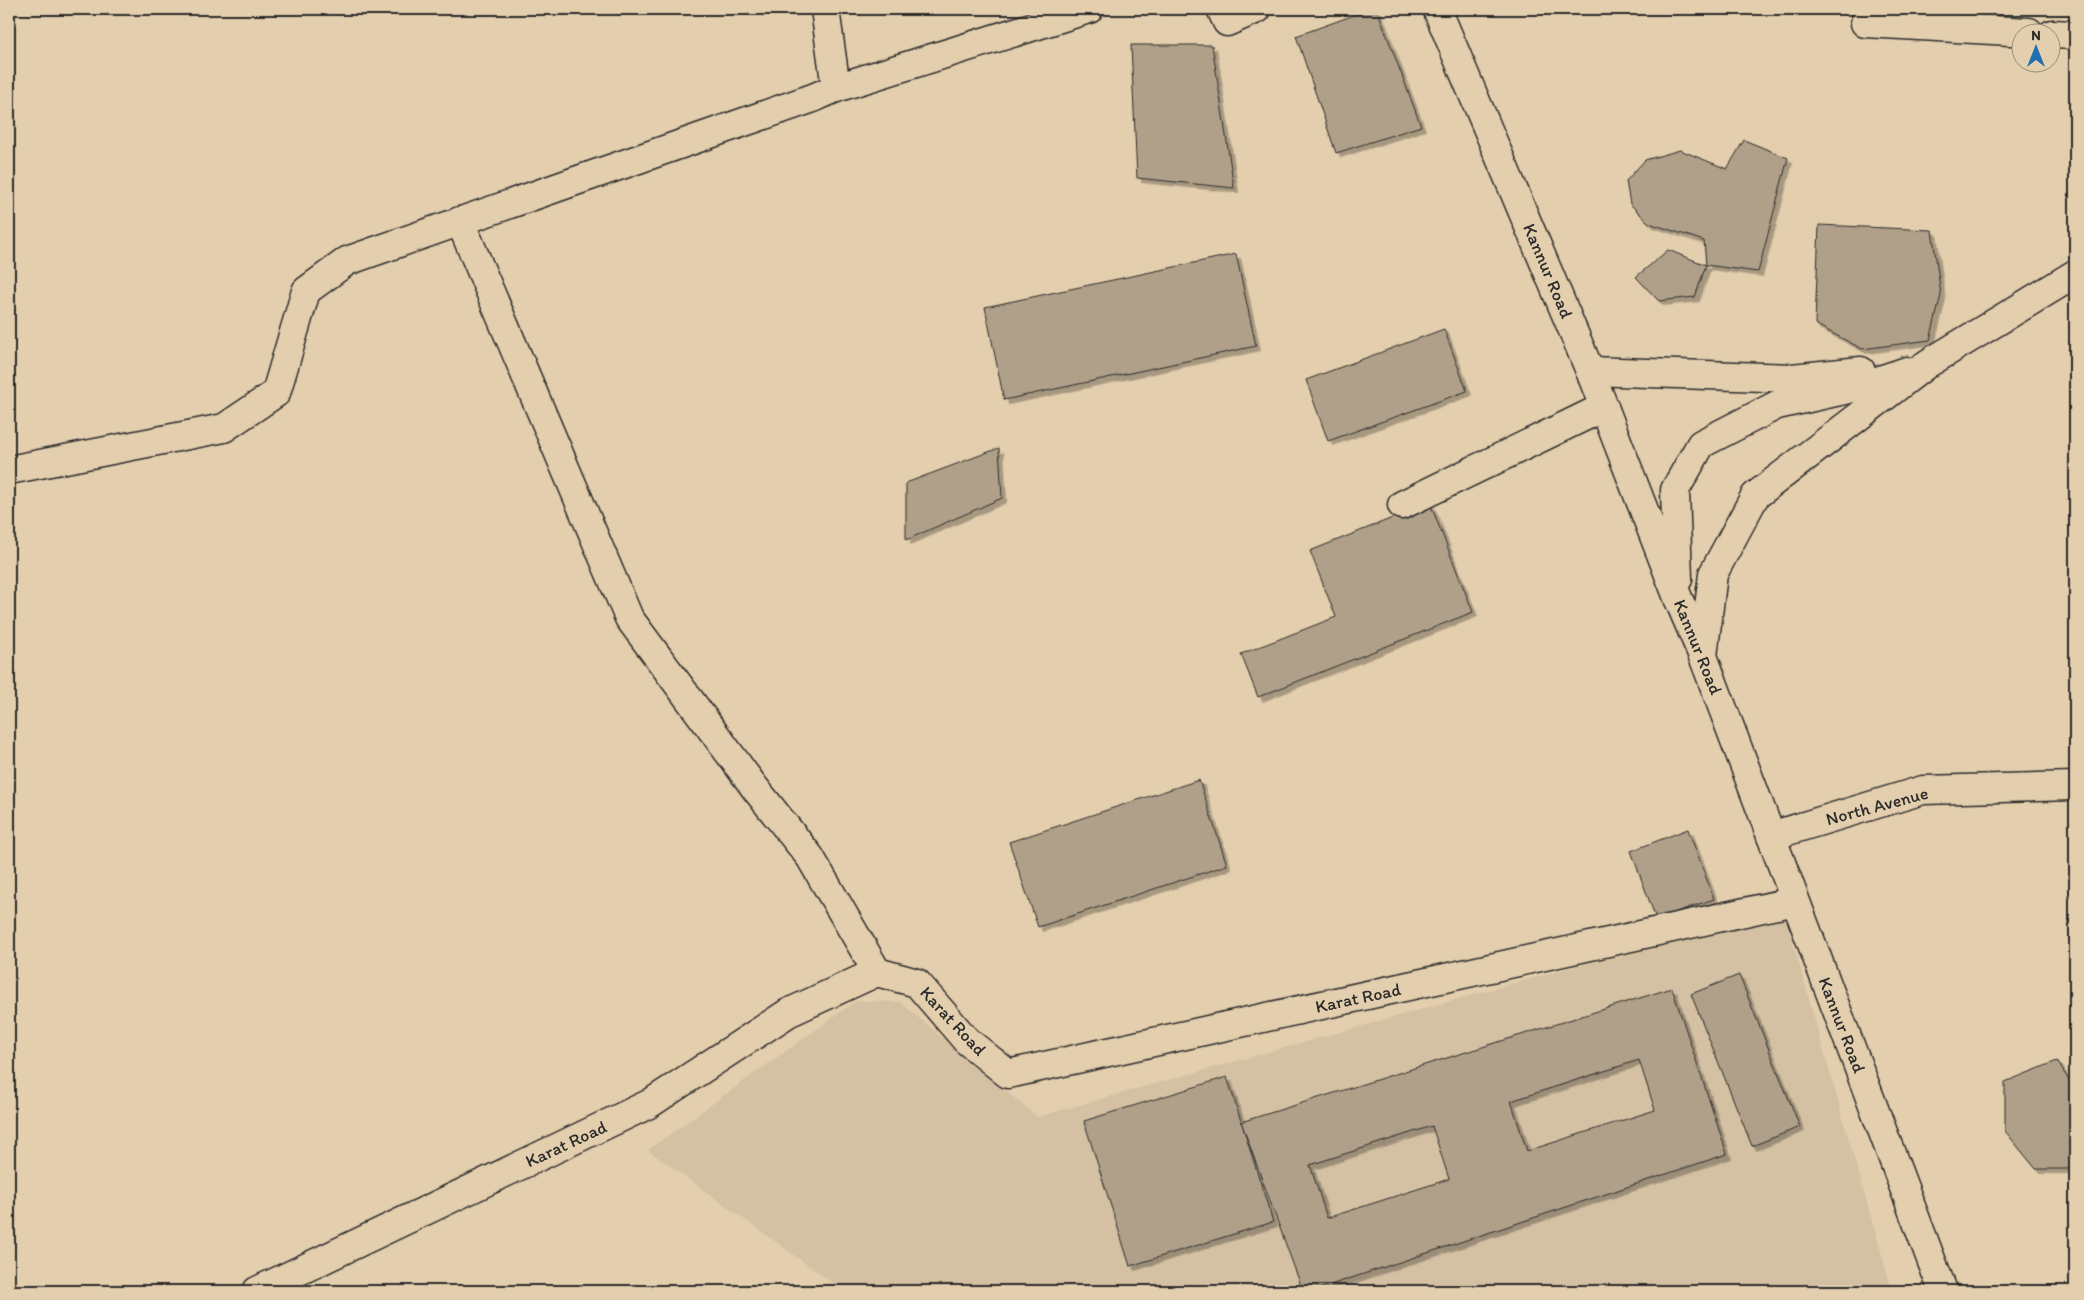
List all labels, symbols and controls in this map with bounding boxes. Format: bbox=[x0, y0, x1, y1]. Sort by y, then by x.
north arrow bbox=[2012, 22, 2062, 72]
text: N bbox=[2031, 27, 2041, 44]
street label: Kannur Road bbox=[1518, 220, 1578, 322]
street label: Kannur Road bbox=[1669, 596, 1727, 698]
street label: North Avenue bbox=[1823, 782, 1931, 830]
street label: Kannur Road bbox=[1814, 974, 1870, 1076]
street label: Karat Road bbox=[1313, 978, 1403, 1018]
street label: Karat Road bbox=[915, 982, 991, 1061]
street label: Karat Road bbox=[522, 1116, 610, 1172]

